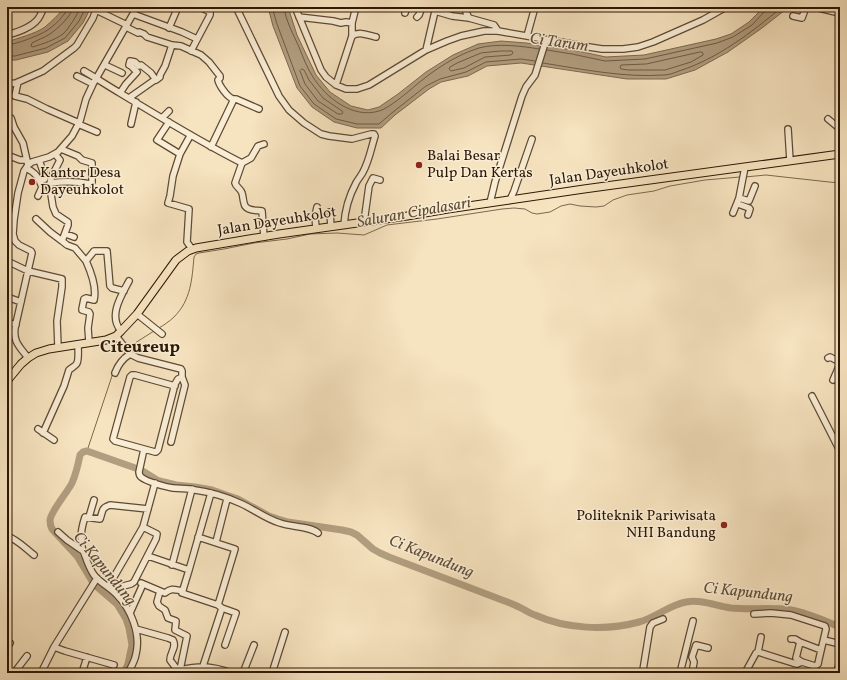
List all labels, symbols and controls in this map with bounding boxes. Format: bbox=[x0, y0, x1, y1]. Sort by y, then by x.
water label: Ci Tarum bbox=[528, 28, 590, 58]
place label: Balai Besar Pulp Dan Kertas bbox=[427, 146, 533, 184]
street label: Jalan Dayeuhkolot bbox=[548, 154, 670, 192]
marker: Balai Besar Pulp Dan Kertas bbox=[414, 160, 424, 170]
place label: Kantor Desa Dayeuhkolot bbox=[40, 163, 124, 201]
marker: Kantor Desa Dayeuhkolot bbox=[27, 177, 37, 187]
water label: Saluran Cipalasari bbox=[355, 192, 474, 234]
street label: Jalan Dayeuhkolot bbox=[216, 202, 338, 242]
district label: Citeureup bbox=[100, 336, 180, 359]
place label: Politeknik Pariwisata NHI Bandung bbox=[576, 506, 716, 544]
marker: Politeknik Pariwisata NHI Bandung bbox=[719, 520, 729, 530]
water label: Ci Kapundung bbox=[67, 527, 141, 611]
water label: Ci Kapundung bbox=[385, 530, 477, 584]
water label: Ci Kapundung bbox=[702, 577, 794, 609]

